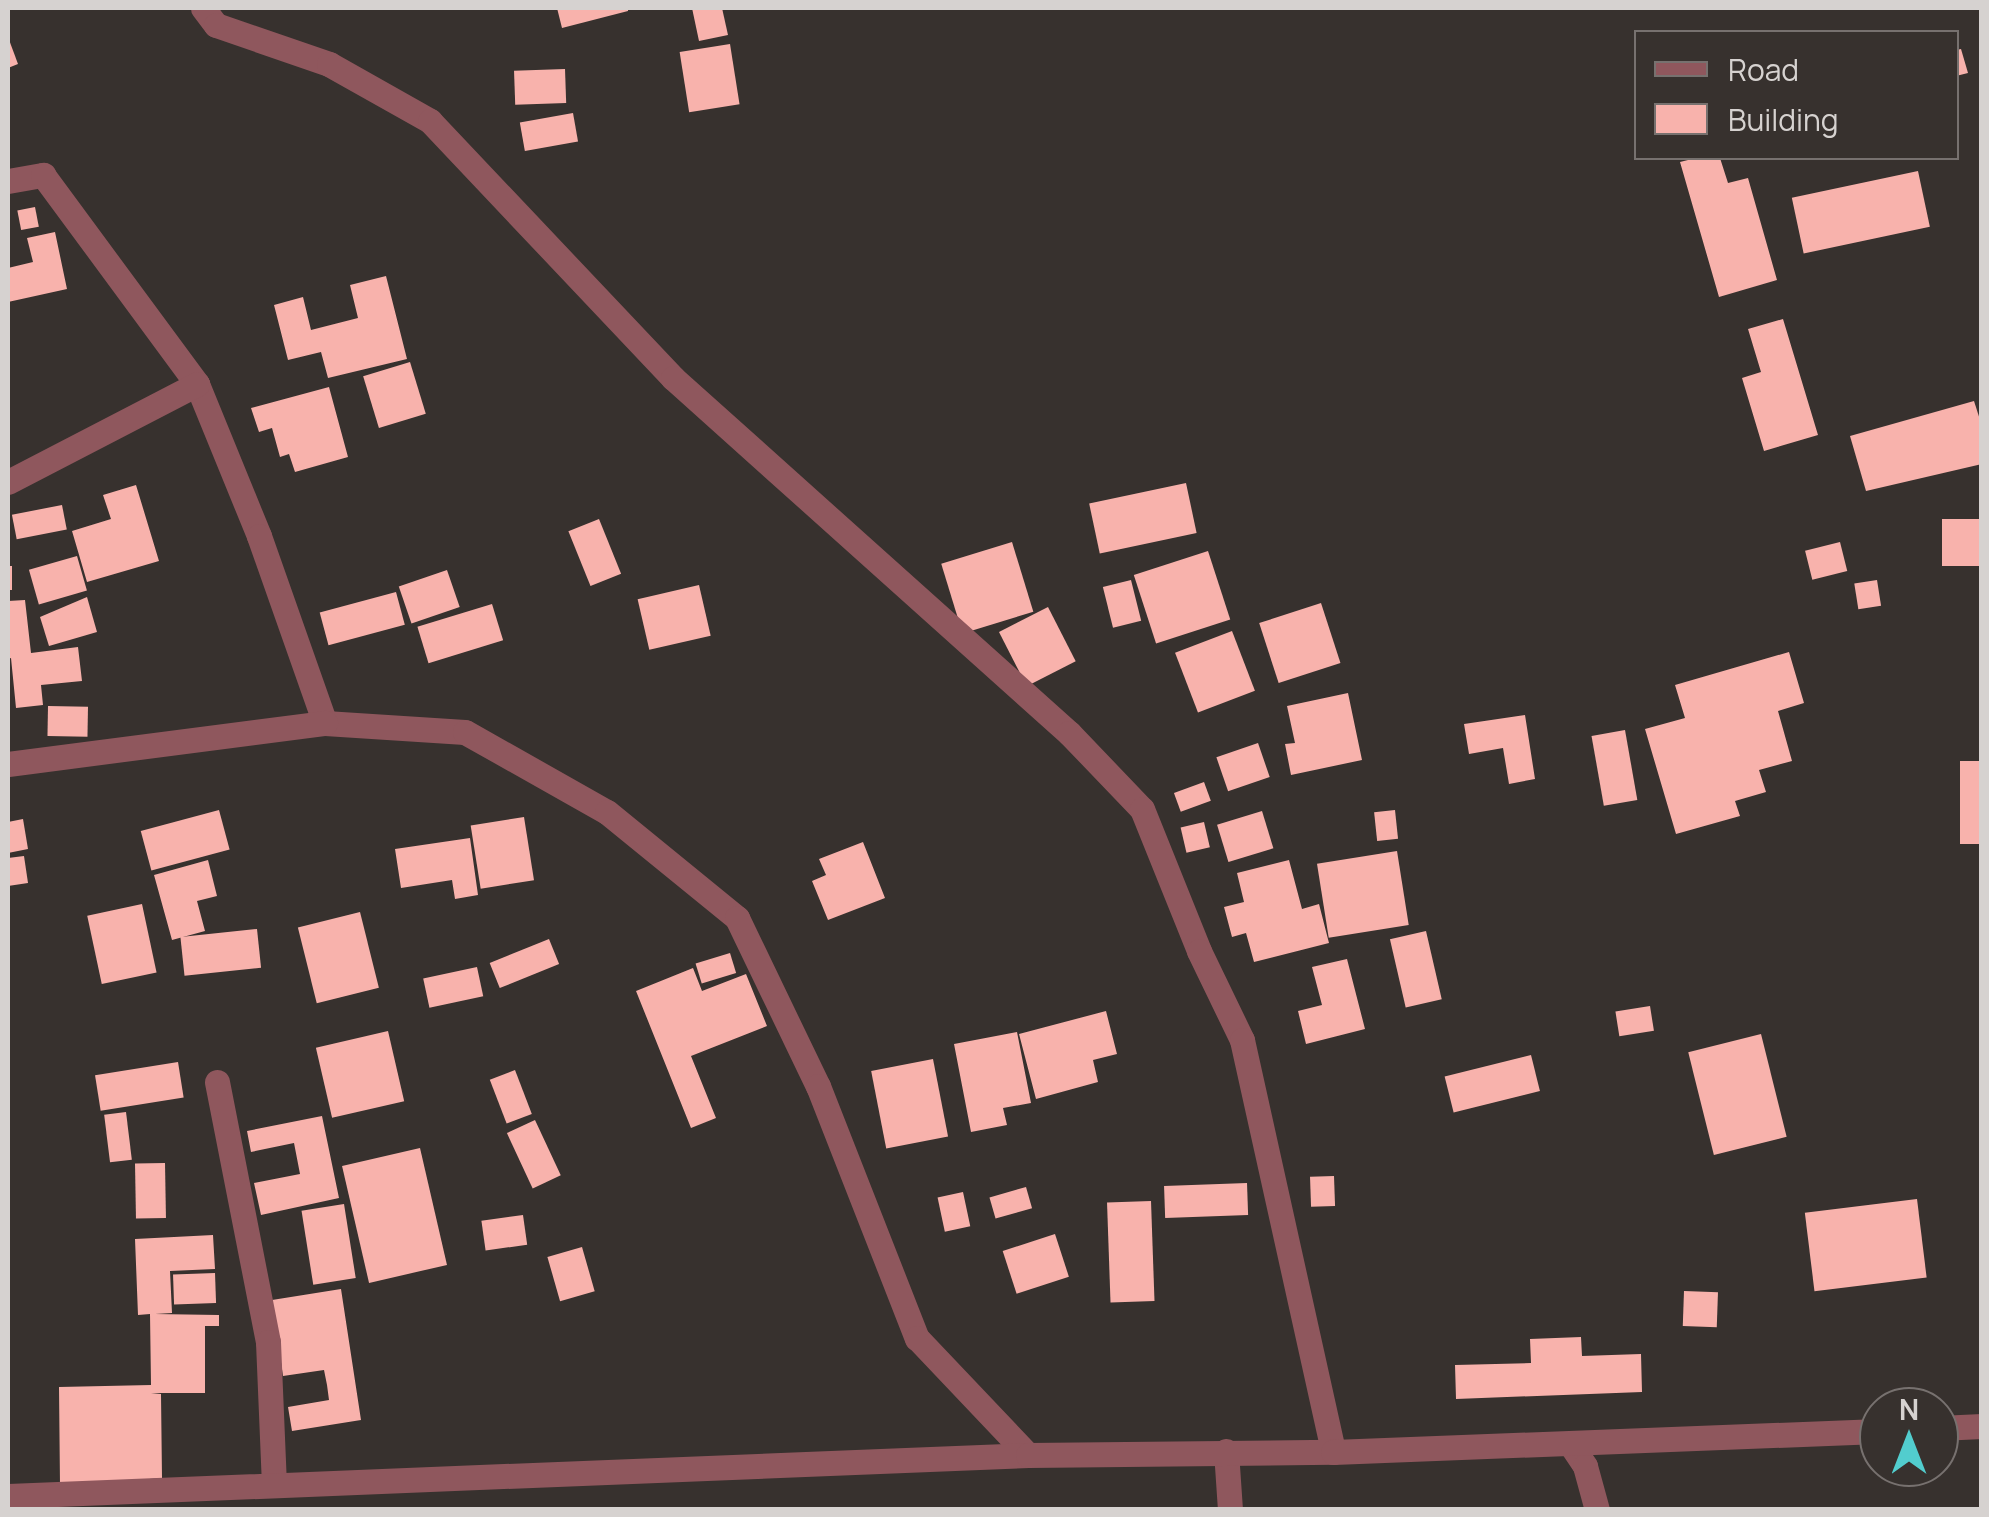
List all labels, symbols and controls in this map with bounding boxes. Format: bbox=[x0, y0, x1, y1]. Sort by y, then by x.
legend bbox=[1634, 30, 1959, 160]
text: Road bbox=[1728, 49, 1799, 90]
text: Building bbox=[1728, 99, 1839, 140]
north arrow bbox=[1859, 1387, 1959, 1487]
text: N bbox=[1899, 1390, 1919, 1428]

